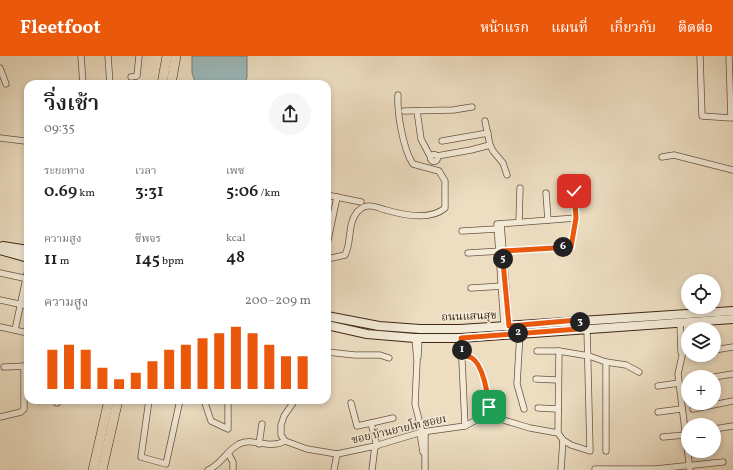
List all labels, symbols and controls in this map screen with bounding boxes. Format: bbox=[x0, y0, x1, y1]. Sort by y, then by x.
text: Fleetfoot bbox=[20, 15, 101, 41]
text: หน้าแรก bbox=[480, 19, 529, 38]
text: แผนที่ bbox=[551, 19, 588, 38]
text: เกี่ยวกับ bbox=[610, 19, 656, 38]
text: ติดต่อ bbox=[678, 19, 713, 38]
text: วิ่งเช้า bbox=[44, 89, 99, 120]
button: share bbox=[269, 93, 311, 135]
text: 09:35 bbox=[44, 120, 75, 138]
text: ระยะทาง bbox=[44, 164, 85, 179]
text: เวลา bbox=[135, 164, 156, 179]
text: เพซ bbox=[226, 164, 244, 179]
pin bbox=[557, 174, 591, 208]
text: 0.69 bbox=[44, 180, 77, 203]
text: 3:31 bbox=[135, 180, 164, 203]
text: 5:06 bbox=[226, 180, 258, 203]
icon: check bbox=[563, 180, 585, 202]
text: km bbox=[77, 186, 95, 201]
text: /km bbox=[258, 186, 280, 201]
text: kcal bbox=[226, 231, 246, 246]
text: ความสูง bbox=[44, 232, 82, 247]
text: ชีพจร bbox=[135, 232, 161, 247]
pin: 6 bbox=[553, 237, 573, 257]
text: 6 bbox=[560, 239, 566, 254]
text: 48 bbox=[226, 246, 245, 269]
text: 11 bbox=[44, 248, 57, 271]
text: 145 bbox=[135, 248, 160, 271]
pin: 5 bbox=[493, 249, 513, 269]
text: 5 bbox=[500, 251, 506, 266]
text: m bbox=[57, 254, 69, 269]
text: bpm bbox=[160, 254, 184, 269]
map controls bbox=[681, 274, 721, 458]
button: locate bbox=[681, 274, 721, 314]
text: 200–209 m bbox=[245, 292, 311, 310]
text: ความสูง bbox=[44, 294, 88, 312]
street label: ถนนแสนสุข bbox=[441, 309, 497, 325]
pin: 3 bbox=[570, 312, 590, 332]
text: 3 bbox=[577, 314, 583, 329]
button: layers bbox=[681, 322, 721, 362]
pin: 2 bbox=[508, 323, 528, 343]
text: 2 bbox=[515, 325, 521, 340]
pin: 1 bbox=[452, 340, 472, 360]
text: 1 bbox=[460, 342, 464, 357]
button: + bbox=[681, 370, 721, 410]
pin bbox=[472, 390, 506, 424]
icon: arrive bbox=[478, 396, 500, 418]
street label: ซอย บ้านยายโท ซอย1 bbox=[350, 411, 448, 448]
button: − bbox=[681, 418, 721, 458]

